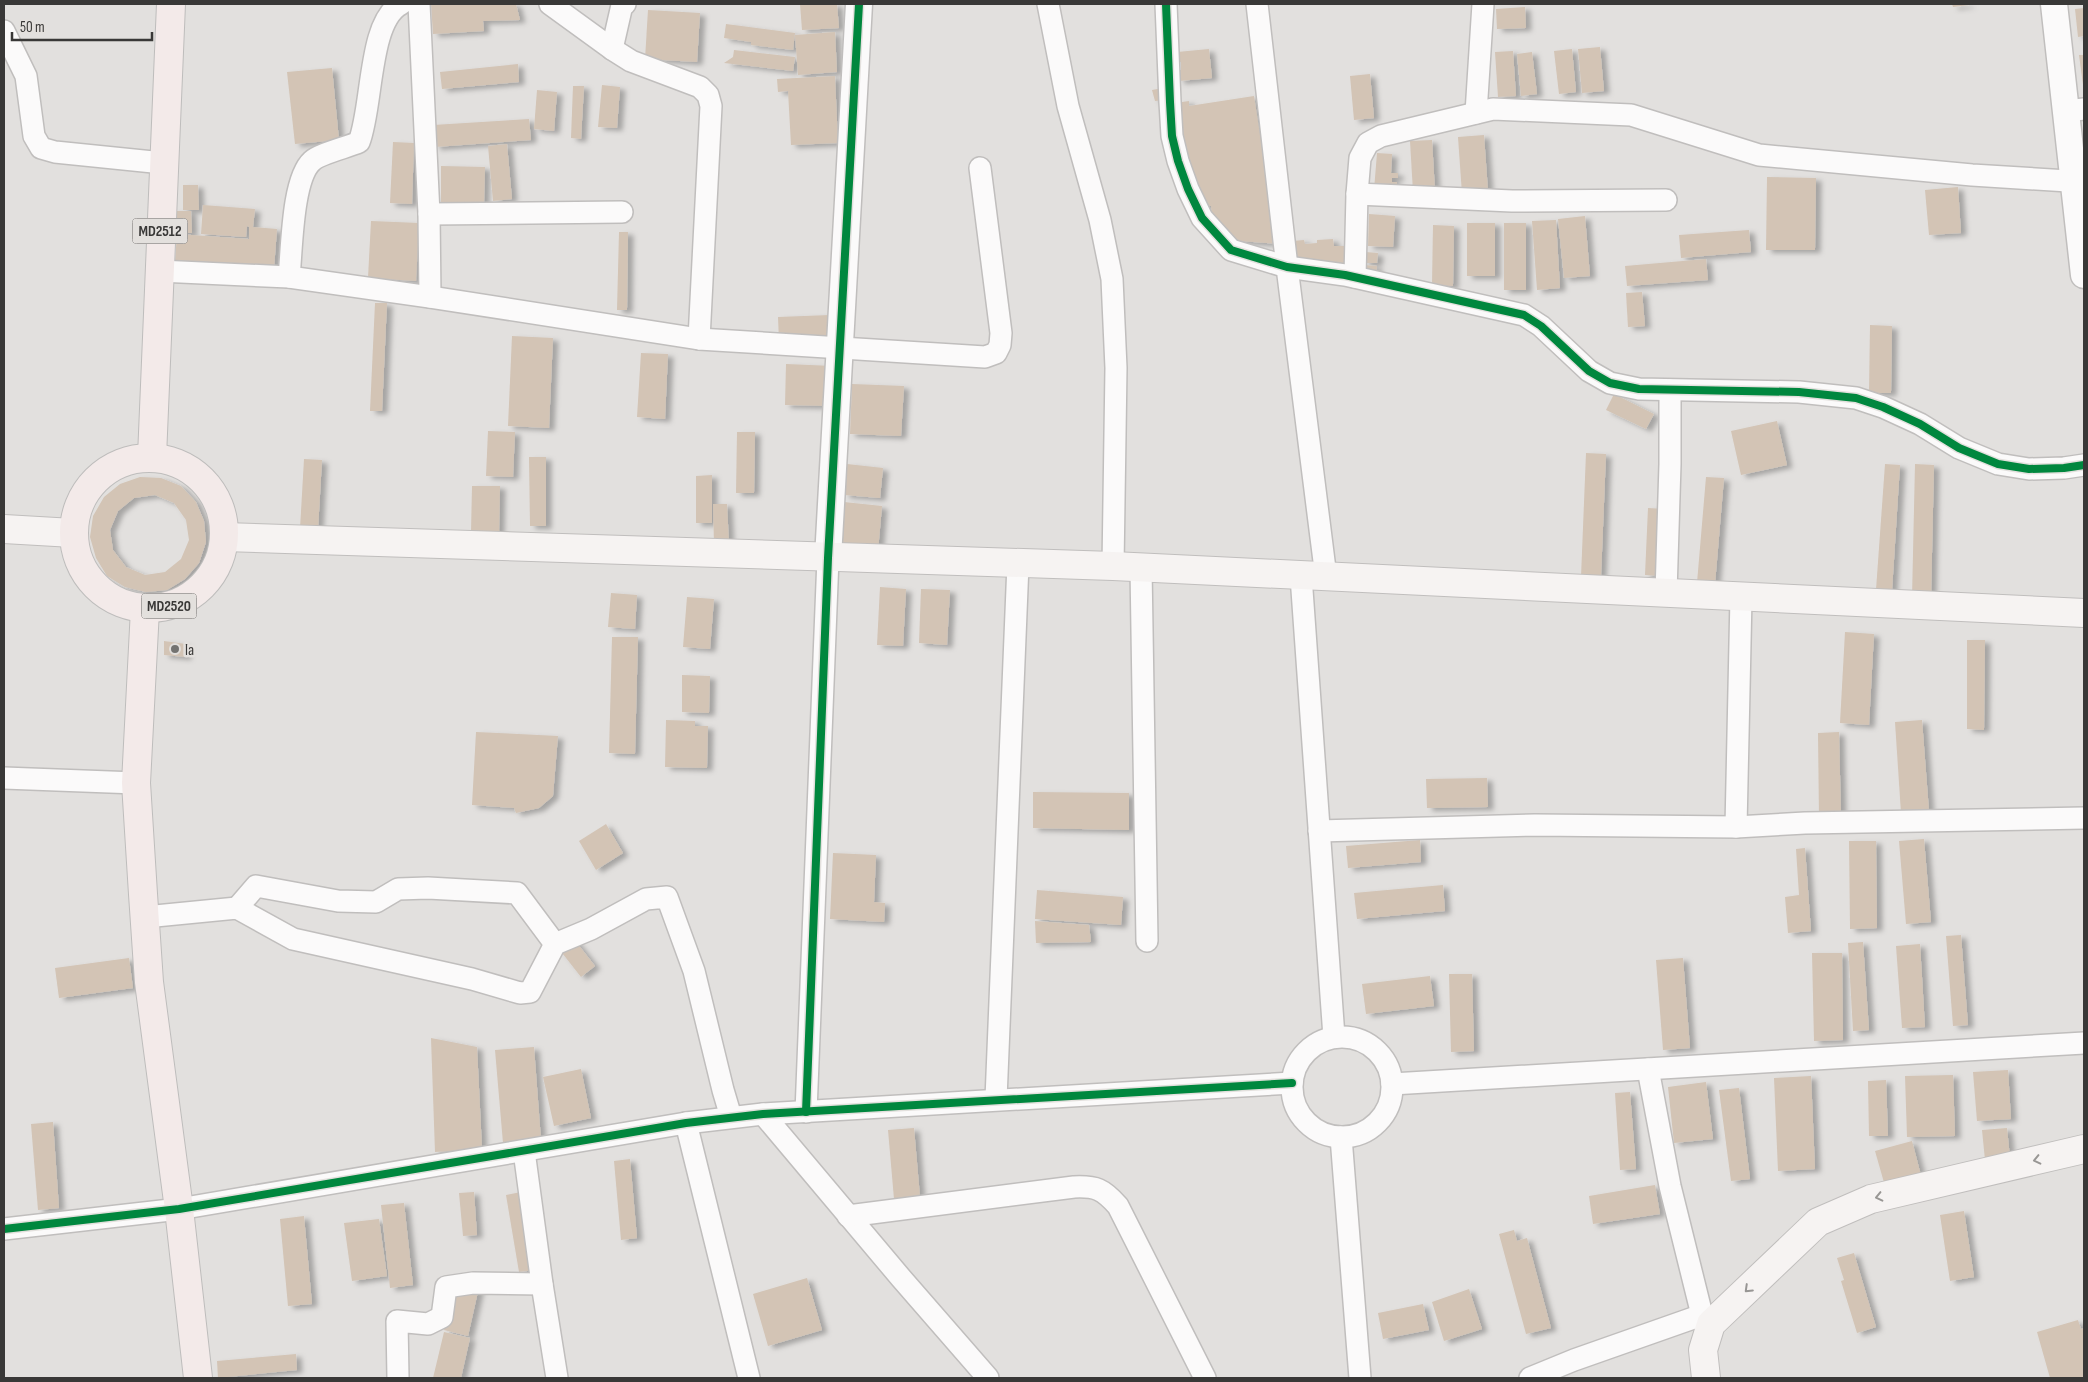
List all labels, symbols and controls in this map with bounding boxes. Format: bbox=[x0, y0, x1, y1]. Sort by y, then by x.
scale bar bbox=[12, 10, 152, 42]
text: 50 m bbox=[20, 18, 45, 37]
road number: MD2512 bbox=[132, 218, 188, 244]
road number: MD2520 bbox=[142, 594, 196, 618]
place label: la bbox=[185, 641, 194, 660]
marker: la bbox=[169, 643, 181, 655]
one-way arrow bbox=[2032, 1154, 2041, 1165]
one-way arrow bbox=[1874, 1191, 1883, 1202]
one-way arrow bbox=[1744, 1283, 1753, 1292]

